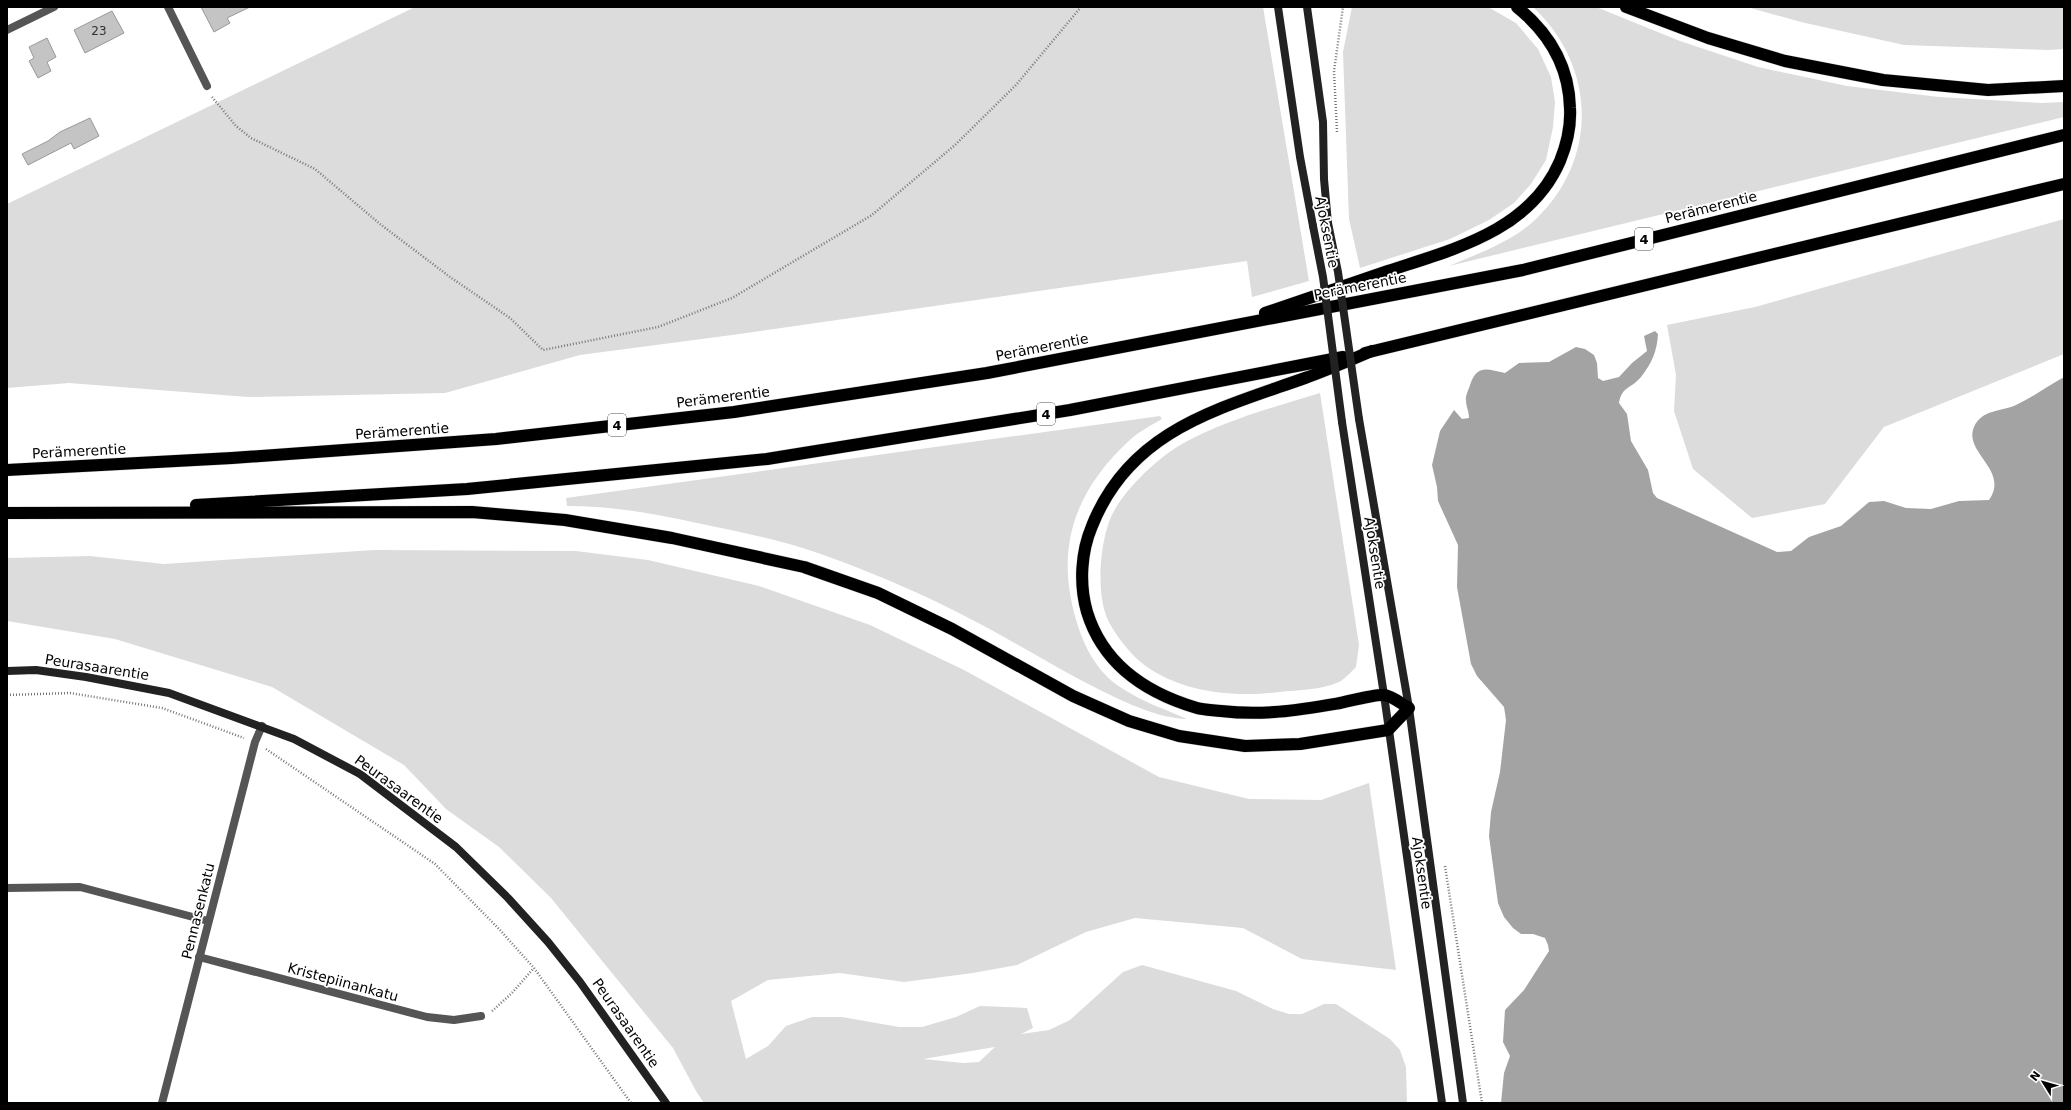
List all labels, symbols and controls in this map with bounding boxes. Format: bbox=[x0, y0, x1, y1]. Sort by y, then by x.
house number: 23 bbox=[91, 24, 107, 38]
street label: Perämerentie bbox=[1663, 188, 1759, 226]
street label: Ajoksentie bbox=[1312, 195, 1342, 269]
road number: 4 bbox=[1635, 228, 1653, 250]
street label: Perämerentie bbox=[1312, 269, 1408, 303]
street label: Perämerentie bbox=[994, 330, 1090, 364]
street label: Perämerentie bbox=[675, 383, 771, 411]
road number: 4 bbox=[1037, 403, 1055, 425]
road number: 4 bbox=[608, 414, 626, 436]
street label: Perämerentie bbox=[355, 420, 449, 442]
street label: Perämerentie bbox=[32, 441, 126, 461]
street label: Ajoksentie bbox=[1361, 516, 1389, 590]
street label: Peurasaarentie bbox=[44, 651, 150, 683]
street label: Peurasaarentie bbox=[352, 752, 446, 826]
street label: Ajoksentie bbox=[1409, 836, 1435, 910]
street label: Pennasenkatu bbox=[178, 861, 218, 961]
street label: Kristepiinankatu bbox=[286, 960, 400, 1004]
street label: Peurasaarentie bbox=[589, 975, 663, 1071]
north arrow bbox=[2023, 1062, 2063, 1102]
text: N bbox=[2027, 1069, 2043, 1084]

